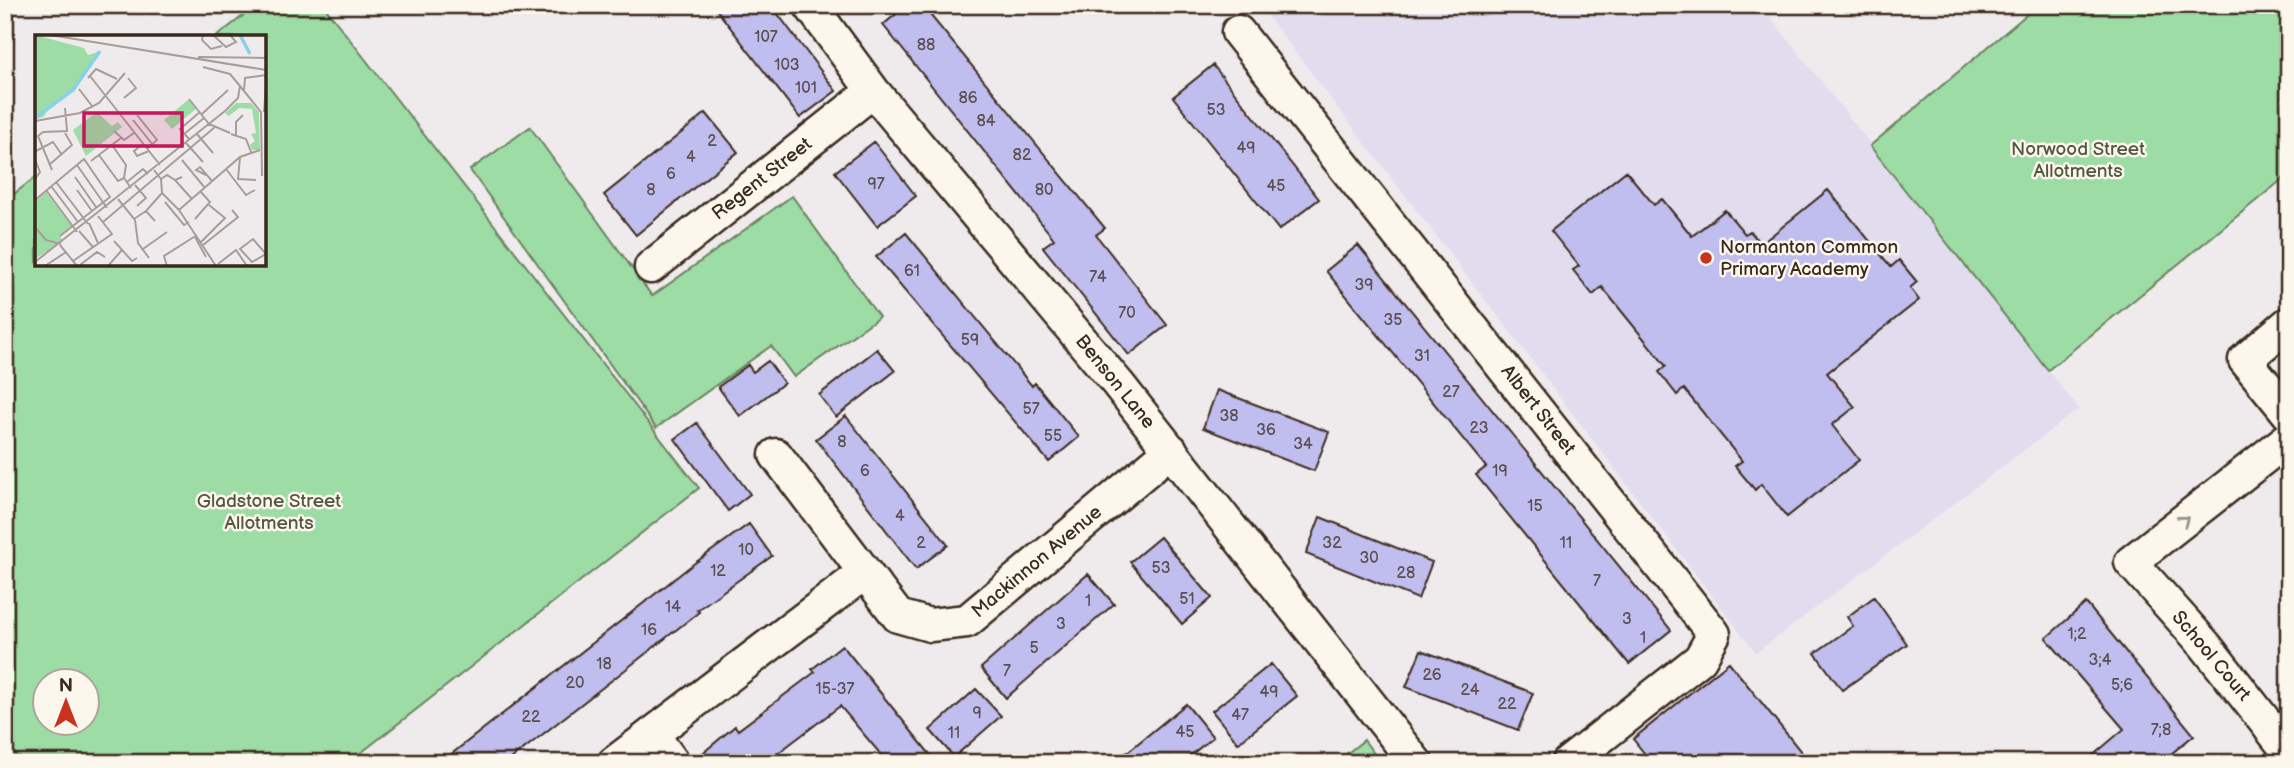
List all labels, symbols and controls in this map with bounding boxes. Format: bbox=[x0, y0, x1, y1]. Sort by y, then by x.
house number: 107 bbox=[754, 28, 778, 47]
inset map bbox=[35, 35, 266, 266]
house number: 88 bbox=[917, 36, 935, 55]
house number: 103 bbox=[774, 56, 800, 75]
house number: 101 bbox=[795, 79, 817, 98]
house number: 86 bbox=[958, 89, 978, 108]
house number: 53 bbox=[1206, 101, 1226, 120]
house number: 84 bbox=[976, 112, 996, 131]
house number: 2 bbox=[707, 132, 717, 151]
street label: Regent Street bbox=[707, 133, 817, 225]
park label: Norwood Street Allotments bbox=[2011, 138, 2145, 183]
house number: 49 bbox=[1236, 139, 1256, 158]
house number: 82 bbox=[1013, 146, 1032, 165]
house number: 4 bbox=[686, 148, 696, 167]
house number: 6 bbox=[666, 165, 676, 184]
house number: 97 bbox=[867, 175, 885, 194]
house number: 45 bbox=[1267, 177, 1285, 196]
house number: 8 bbox=[646, 181, 656, 200]
house number: 80 bbox=[1035, 181, 1053, 200]
place label: Normanton Common Primary Academy bbox=[1720, 236, 1898, 281]
marker: Normanton Common Primary Academy bbox=[1698, 250, 1714, 266]
house number: 61 bbox=[904, 262, 920, 281]
house number: 74 bbox=[1089, 268, 1107, 287]
house number: 39 bbox=[1354, 276, 1374, 295]
house number: 70 bbox=[1118, 304, 1136, 323]
house number: 35 bbox=[1383, 311, 1403, 330]
street label: Benson Lane bbox=[1070, 330, 1160, 434]
house number: 59 bbox=[961, 331, 979, 350]
house number: 31 bbox=[1414, 347, 1430, 366]
street label: Albert Street bbox=[1496, 361, 1580, 460]
house number: 27 bbox=[1442, 383, 1460, 402]
house number: 57 bbox=[1022, 400, 1040, 419]
house number: 38 bbox=[1219, 407, 1239, 426]
house number: 23 bbox=[1470, 419, 1489, 438]
house number: 36 bbox=[1256, 421, 1276, 440]
house number: 55 bbox=[1044, 427, 1062, 446]
house number: 8 bbox=[837, 433, 847, 452]
house number: 34 bbox=[1293, 435, 1313, 454]
house number: 6 bbox=[860, 462, 870, 481]
house number: 19 bbox=[1492, 462, 1508, 481]
park label: Gladstone Street Allotments bbox=[197, 490, 341, 535]
house number: 15 bbox=[1527, 497, 1543, 516]
street label: Mackinnon Avenue bbox=[967, 501, 1107, 623]
house number: 4 bbox=[895, 507, 905, 526]
one-way arrow bbox=[2176, 516, 2189, 528]
house number: 2 bbox=[916, 534, 926, 553]
house number: 32 bbox=[1322, 534, 1342, 553]
house number: 11 bbox=[1560, 534, 1572, 553]
house number: 10 bbox=[738, 541, 754, 560]
house number: 30 bbox=[1359, 549, 1379, 568]
house number: 53 bbox=[1151, 559, 1171, 578]
house number: 12 bbox=[710, 562, 726, 581]
house number: 28 bbox=[1397, 564, 1415, 583]
house number: 7 bbox=[1593, 572, 1601, 591]
house number: 51 bbox=[1179, 590, 1195, 609]
house number: 1 bbox=[1085, 592, 1091, 611]
house number: 14 bbox=[665, 598, 681, 617]
street label: School Court bbox=[2167, 606, 2255, 706]
house number: 3 bbox=[1622, 610, 1632, 629]
house number: 3 bbox=[1056, 615, 1066, 634]
house number: 16 bbox=[641, 621, 657, 640]
house number: 1;2 bbox=[2068, 625, 2087, 644]
house number: 1 bbox=[1640, 629, 1646, 648]
house number: 5 bbox=[1029, 639, 1039, 658]
house number: 3;4 bbox=[2089, 651, 2112, 670]
house number: 18 bbox=[596, 655, 612, 674]
house number: 7 bbox=[1003, 662, 1011, 681]
north arrow bbox=[32, 666, 102, 736]
house number: 26 bbox=[1422, 666, 1442, 685]
house number: 20 bbox=[566, 674, 584, 693]
text: N bbox=[59, 675, 73, 698]
house number: 5;6 bbox=[2111, 676, 2133, 695]
house number: 15-37 bbox=[816, 680, 855, 699]
house number: 24 bbox=[1461, 681, 1480, 700]
house number: 49 bbox=[1259, 683, 1279, 702]
house number: 22 bbox=[1498, 695, 1517, 714]
house number: 9 bbox=[972, 704, 982, 723]
house number: 47 bbox=[1231, 706, 1249, 725]
house number: 22 bbox=[522, 708, 541, 727]
house number: 7;8 bbox=[2151, 721, 2171, 740]
house number: 45 bbox=[1176, 723, 1194, 742]
house number: 11 bbox=[948, 724, 960, 743]

